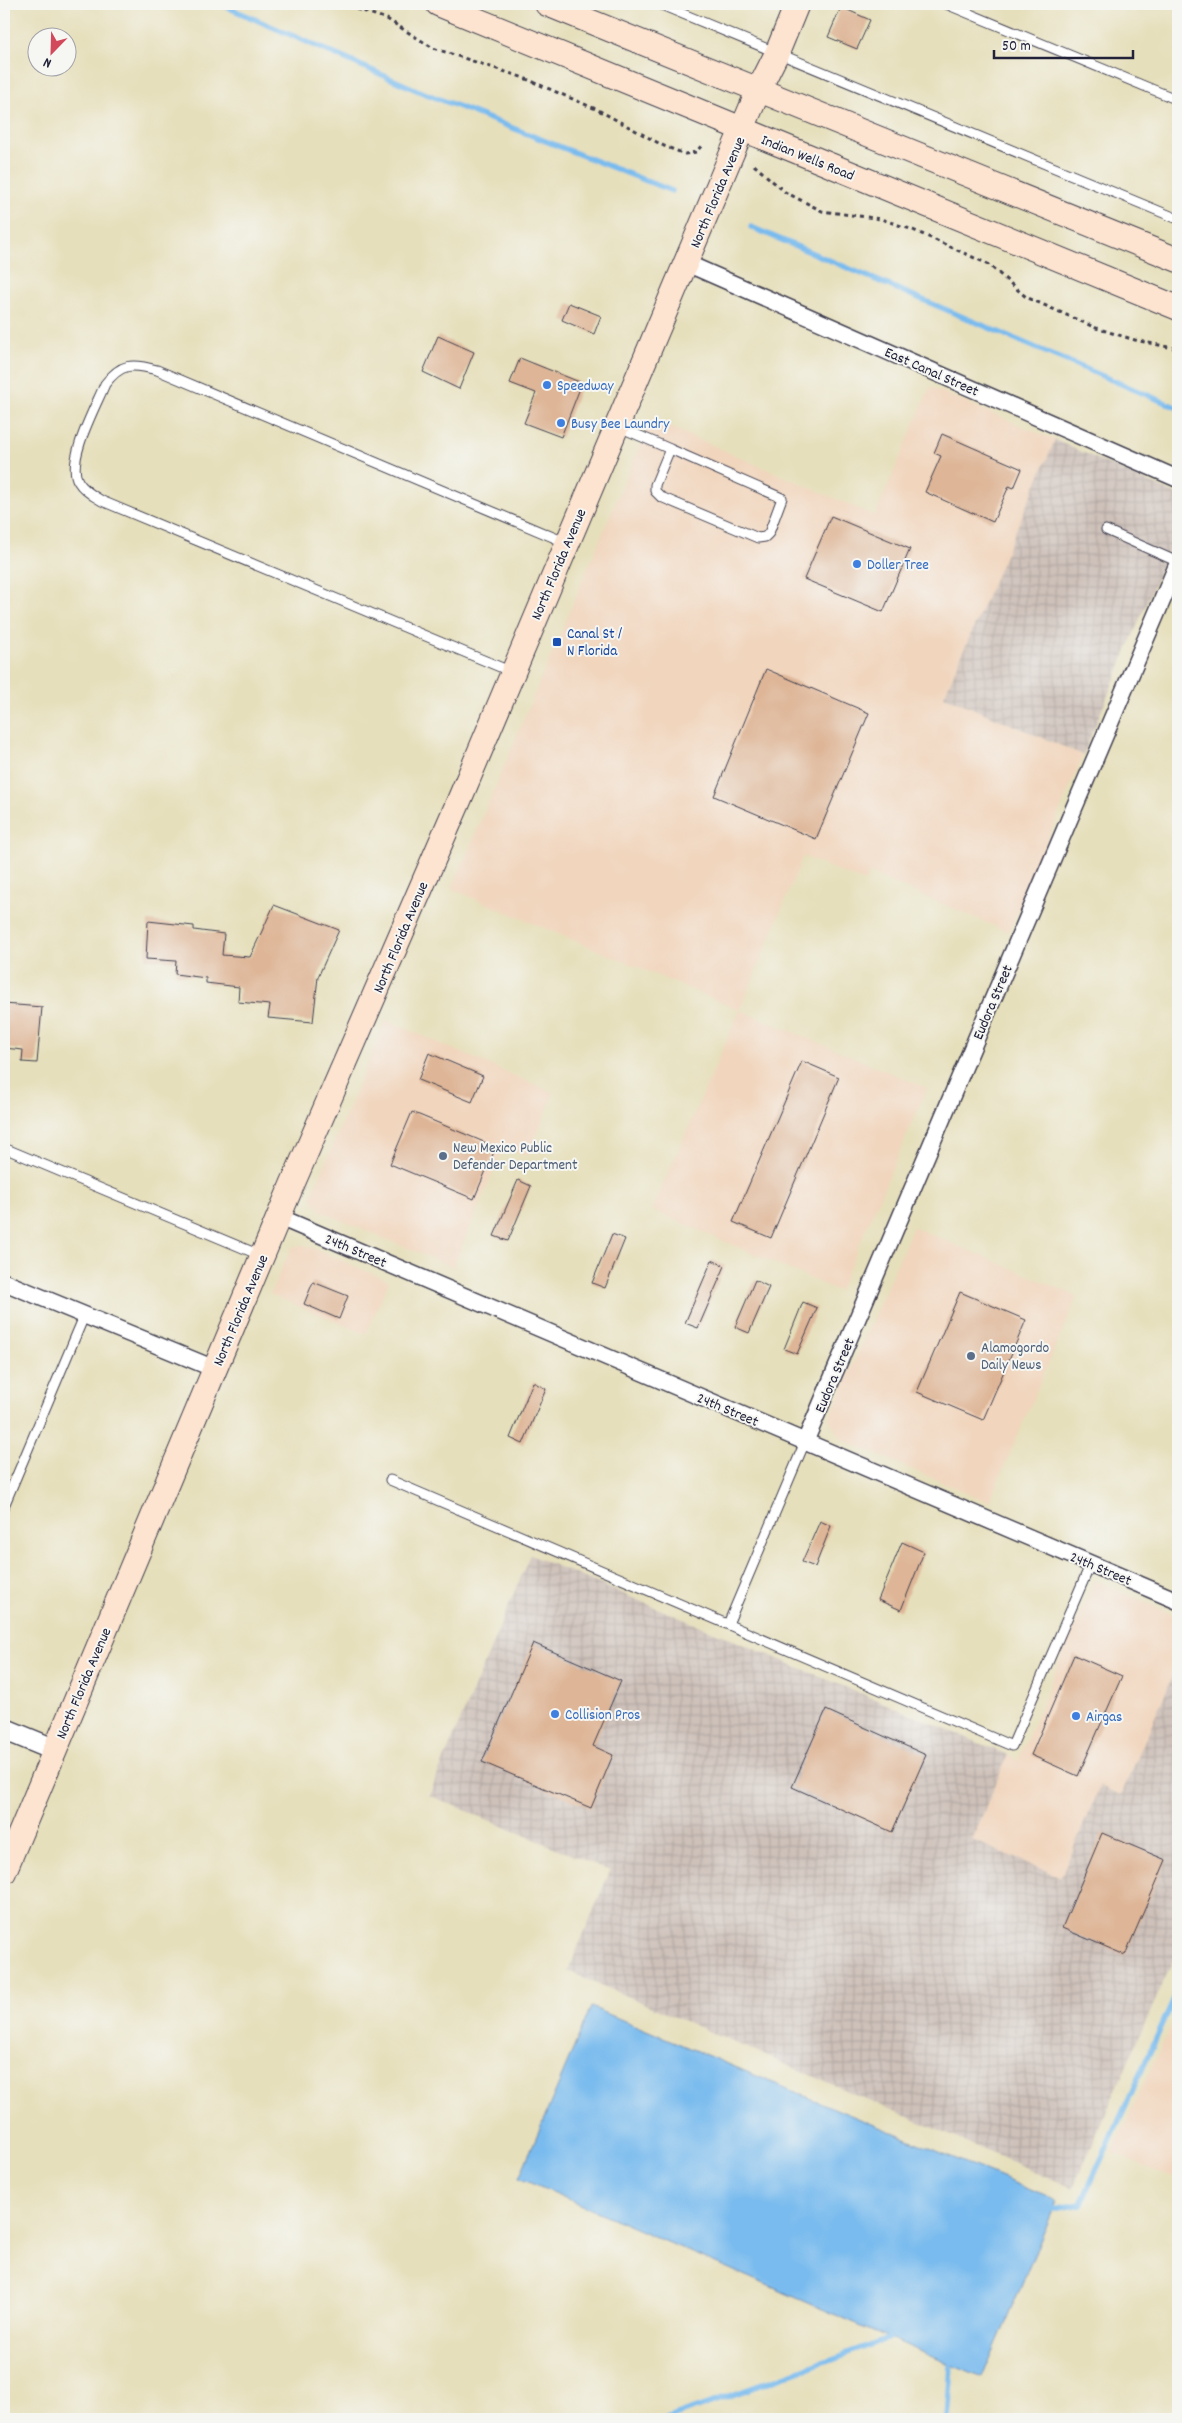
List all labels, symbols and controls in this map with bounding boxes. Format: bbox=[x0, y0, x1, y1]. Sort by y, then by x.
north arrow bbox=[28, 28, 78, 78]
scale bar bbox=[994, 28, 1133, 60]
text: 50 m bbox=[1002, 36, 1031, 58]
text: N bbox=[41, 52, 55, 73]
street label: Indian Wells Road bbox=[757, 130, 857, 188]
street label: North Florida Avenue bbox=[685, 133, 752, 252]
street label: East Canal Street bbox=[881, 342, 982, 404]
place label: Speedway bbox=[557, 376, 614, 398]
marker: Speedway bbox=[541, 379, 553, 391]
place label: Busy Bee Laundry bbox=[571, 414, 670, 436]
marker: Busy Bee Laundry bbox=[555, 417, 567, 429]
street label: North Florida Avenue bbox=[526, 505, 593, 624]
place label: Doller Tree bbox=[867, 555, 929, 577]
marker: Doller Tree bbox=[851, 558, 863, 570]
place label: Canal St / N Florida bbox=[567, 624, 622, 663]
marker: Canal St / N Florida bbox=[551, 636, 563, 648]
street label: North Florida Avenue bbox=[368, 878, 435, 997]
street label: Eudora Street bbox=[968, 961, 1020, 1044]
place label: New Mexico Public Defender Department bbox=[453, 1138, 578, 1177]
marker: New Mexico Public Defender Department bbox=[437, 1150, 449, 1162]
street label: 24th Street bbox=[321, 1229, 390, 1275]
street label: North Florida Avenue bbox=[208, 1251, 275, 1370]
street label: Eudora Street bbox=[810, 1334, 862, 1417]
place label: Alamogordo Daily News bbox=[981, 1338, 1050, 1377]
marker: Alamogordo Daily News bbox=[965, 1350, 977, 1362]
street label: 24th Street bbox=[693, 1388, 762, 1434]
street label: 24th Street bbox=[1066, 1547, 1135, 1593]
street label: North Florida Avenue bbox=[51, 1624, 118, 1743]
place label: Collision Pros bbox=[565, 1705, 640, 1727]
place label: Airgas bbox=[1086, 1707, 1122, 1729]
marker: Collision Pros bbox=[549, 1708, 561, 1720]
marker: Airgas bbox=[1070, 1710, 1082, 1722]

